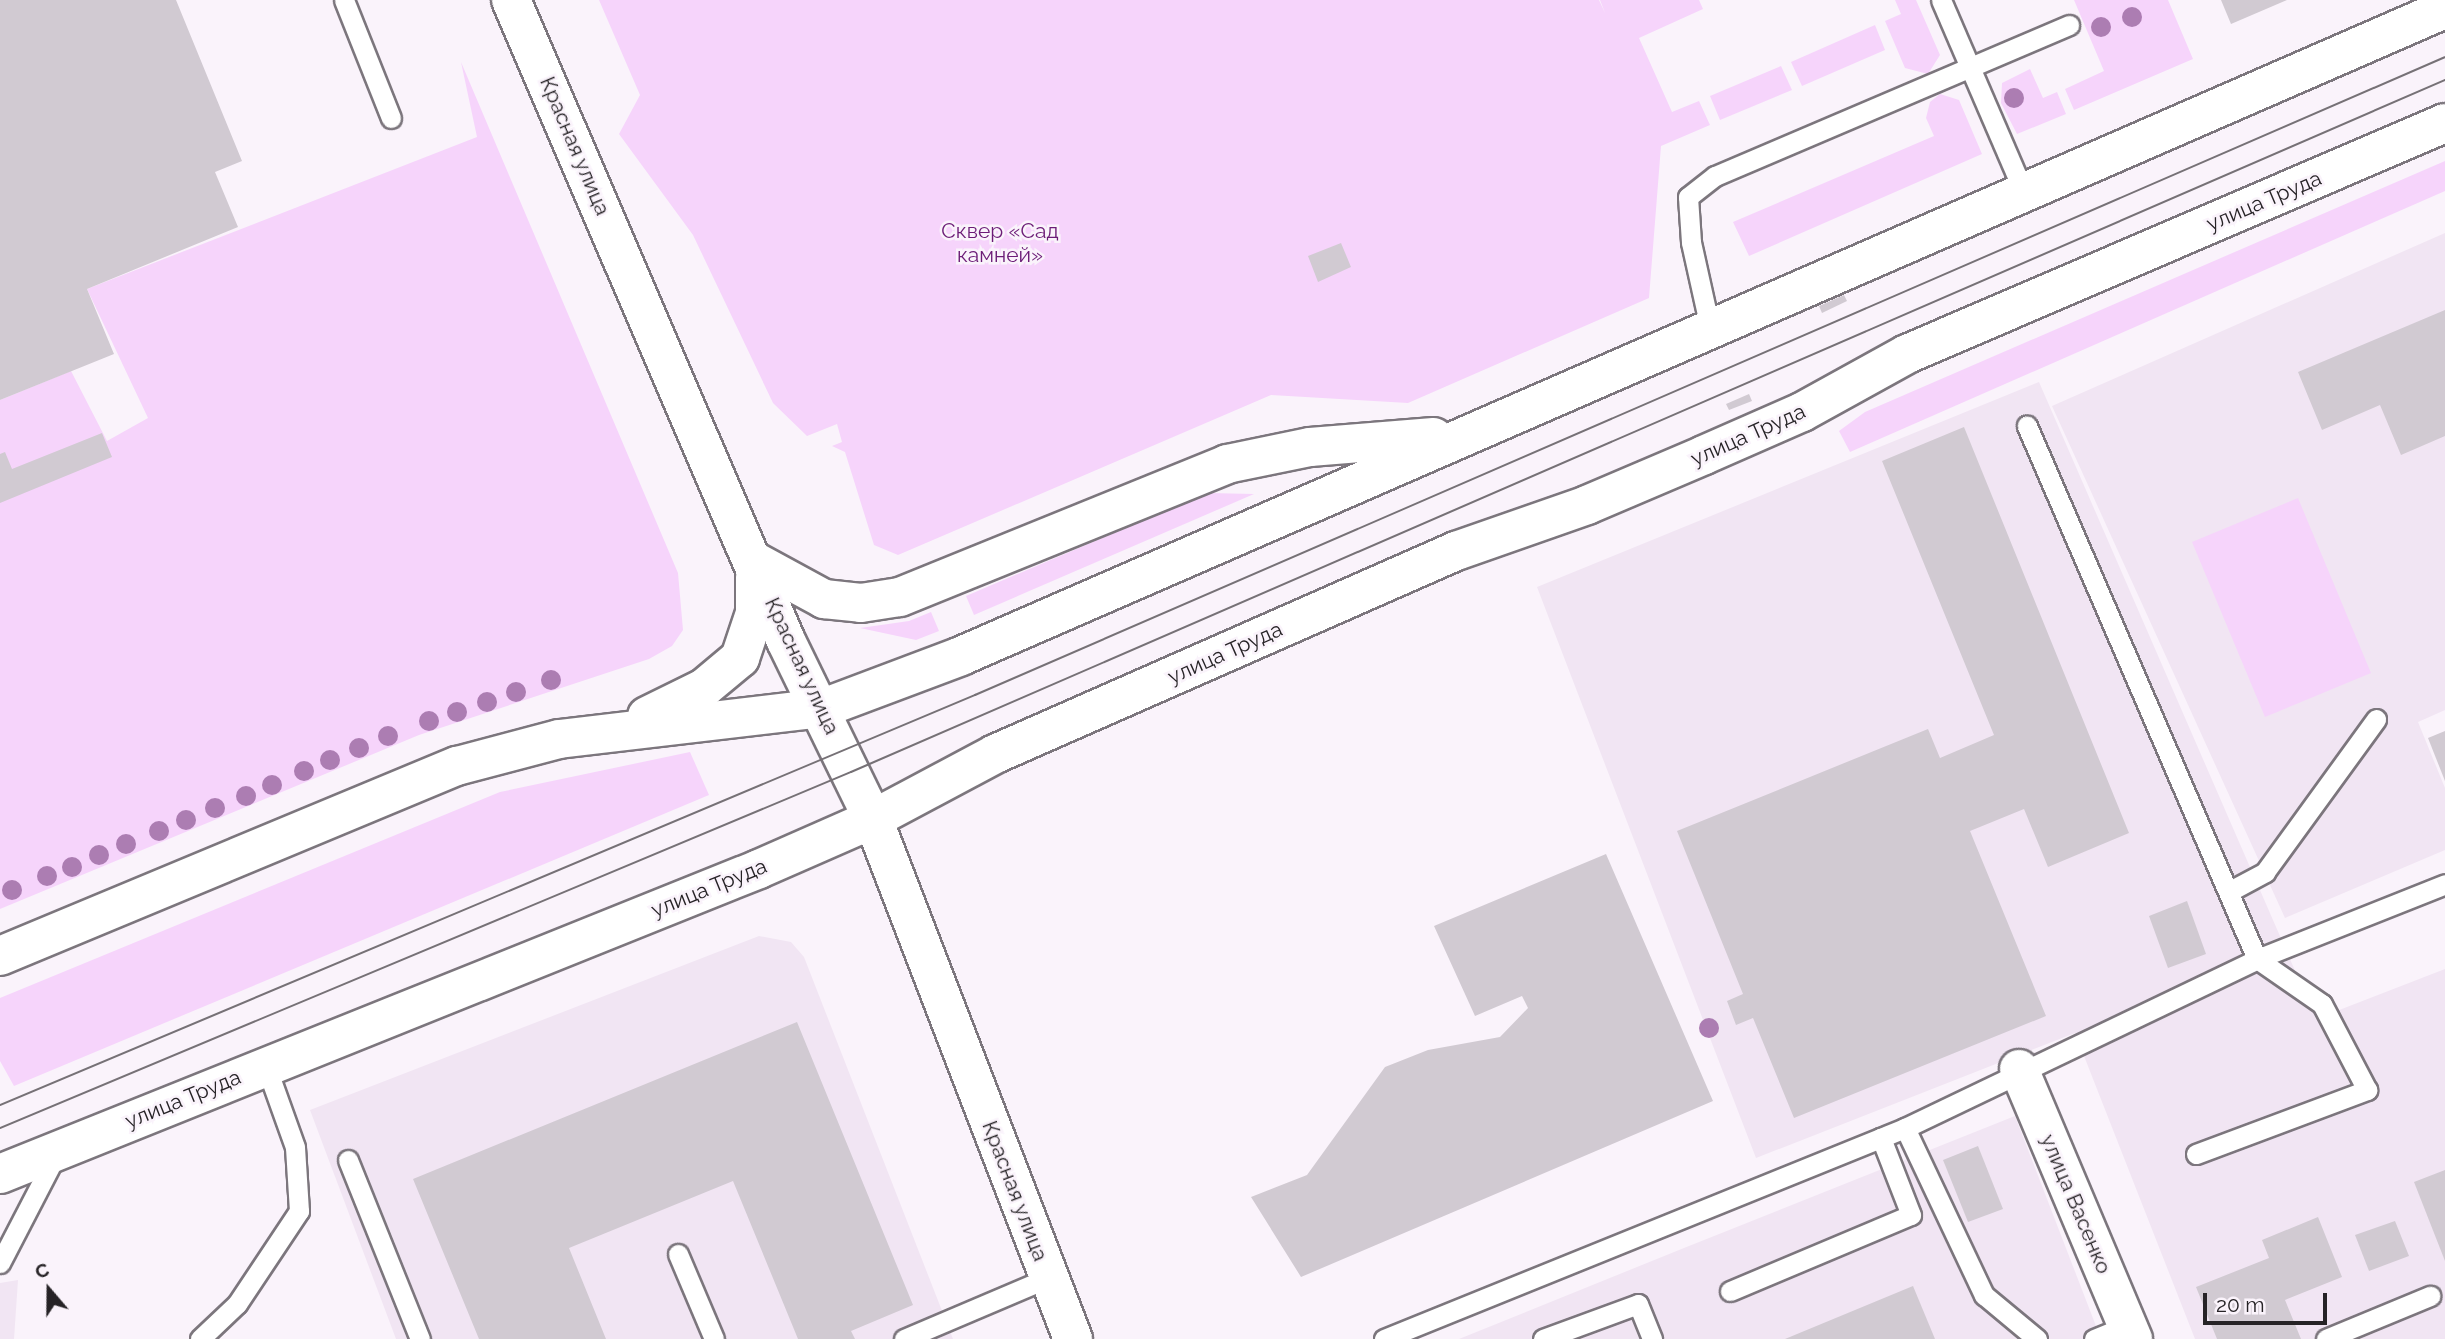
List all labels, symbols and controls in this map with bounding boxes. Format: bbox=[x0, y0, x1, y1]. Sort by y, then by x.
street label: Красная улица bbox=[534, 73, 616, 219]
street label: улица Труда bbox=[2202, 165, 2326, 237]
park label: Сквер «Сад камней» bbox=[941, 218, 1059, 268]
street label: улица Труда bbox=[1687, 398, 1809, 472]
street label: Красная улица bbox=[759, 593, 845, 739]
street label: улица Труда bbox=[1164, 616, 1286, 690]
street label: улица Труда bbox=[647, 853, 771, 923]
street label: улица Труда bbox=[121, 1064, 245, 1134]
street label: Красная улица bbox=[977, 1117, 1053, 1265]
street label: улица Васенко bbox=[2035, 1130, 2117, 1278]
north arrow bbox=[14, 1255, 84, 1325]
text: С bbox=[32, 1258, 52, 1283]
scale bar bbox=[2207, 1280, 2331, 1324]
text: 20 m bbox=[2216, 1292, 2264, 1317]

